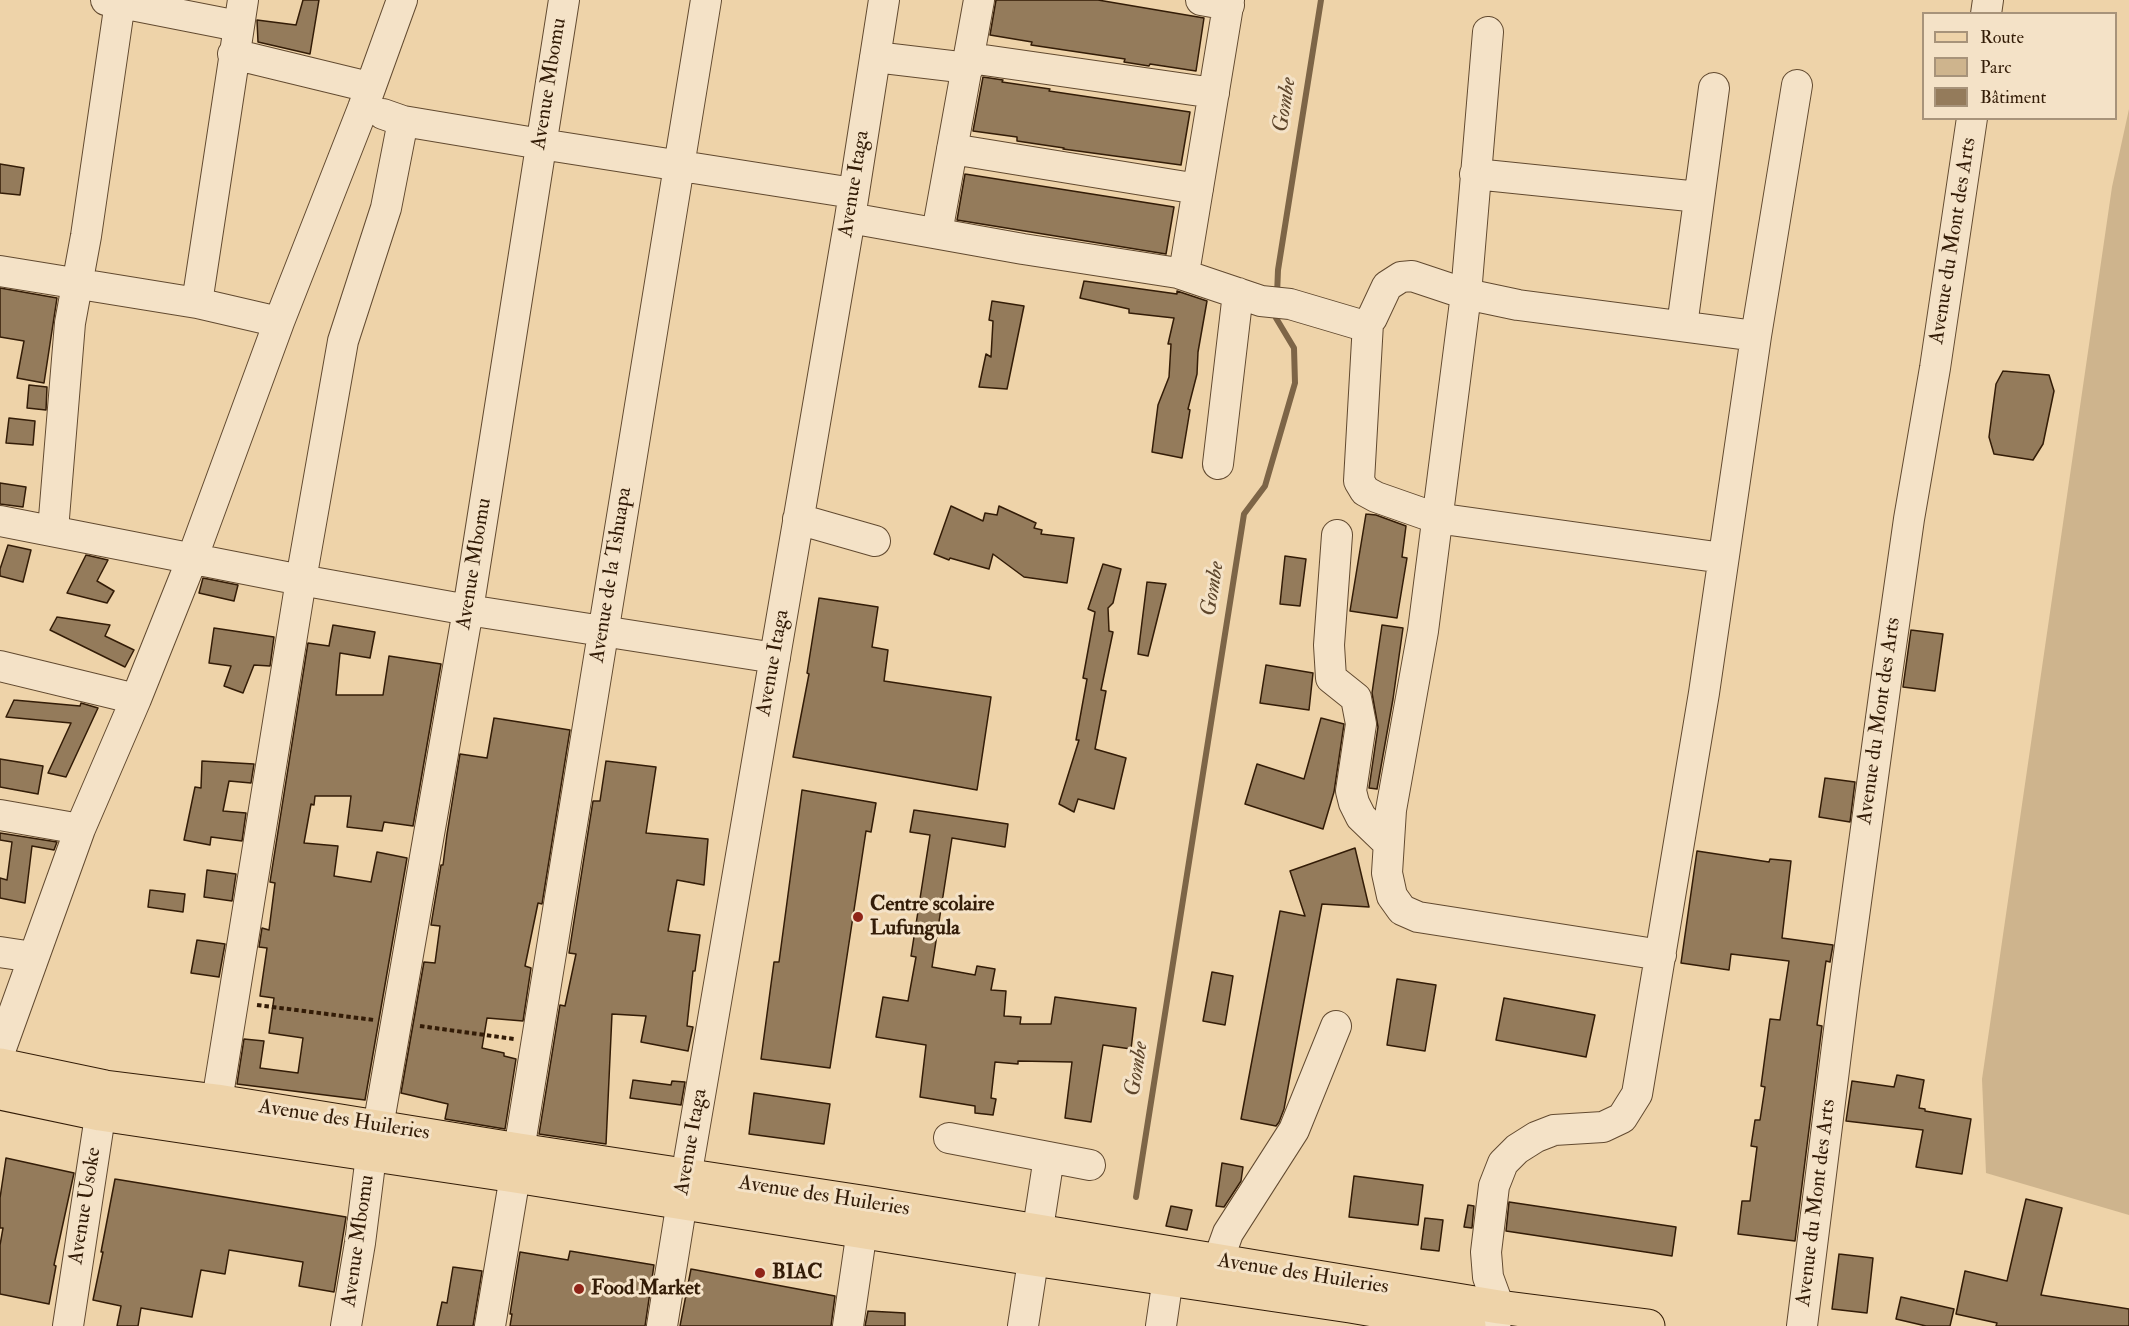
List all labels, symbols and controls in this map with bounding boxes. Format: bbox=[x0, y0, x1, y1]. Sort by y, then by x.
legend bbox=[1922, 12, 2117, 120]
street label: Avenue Mbomu bbox=[527, 16, 573, 152]
text: Route bbox=[1980, 26, 2024, 49]
text: Parc bbox=[1980, 56, 2011, 79]
water label: Gombe bbox=[1269, 76, 1303, 134]
text: Bâtiment bbox=[1980, 86, 2046, 109]
street label: Avenue Itaga bbox=[834, 129, 876, 239]
street label: Avenue du Mont des Arts bbox=[1925, 136, 1983, 346]
street label: Avenue de la Tshuapa bbox=[586, 485, 638, 665]
street label: Avenue Mbomu bbox=[452, 496, 498, 632]
water label: Gombe bbox=[1197, 560, 1231, 618]
street label: Avenue Itaga bbox=[752, 608, 796, 718]
street label: Avenue du Mont des Arts bbox=[1853, 616, 1907, 826]
place label: Centre scolaire Lufungula bbox=[870, 892, 994, 942]
marker: Centre scolaire Lufungula bbox=[851, 910, 865, 924]
water label: Gombe bbox=[1121, 1040, 1155, 1098]
street label: Avenue Itaga bbox=[670, 1087, 714, 1197]
street label: Avenue des Huileries bbox=[257, 1095, 431, 1147]
street label: Avenue du Mont des Arts bbox=[1792, 1098, 1842, 1308]
street label: Avenue Usoke bbox=[64, 1146, 108, 1266]
street label: Avenue des Huileries bbox=[737, 1171, 911, 1223]
street label: Avenue Mbomu bbox=[337, 1173, 381, 1309]
street label: Avenue des Huileries bbox=[1216, 1249, 1390, 1301]
place label: BIAC bbox=[772, 1260, 823, 1286]
marker: BIAC bbox=[753, 1266, 767, 1280]
place label: Food Market bbox=[591, 1276, 701, 1302]
marker: Food Market bbox=[572, 1282, 586, 1296]

